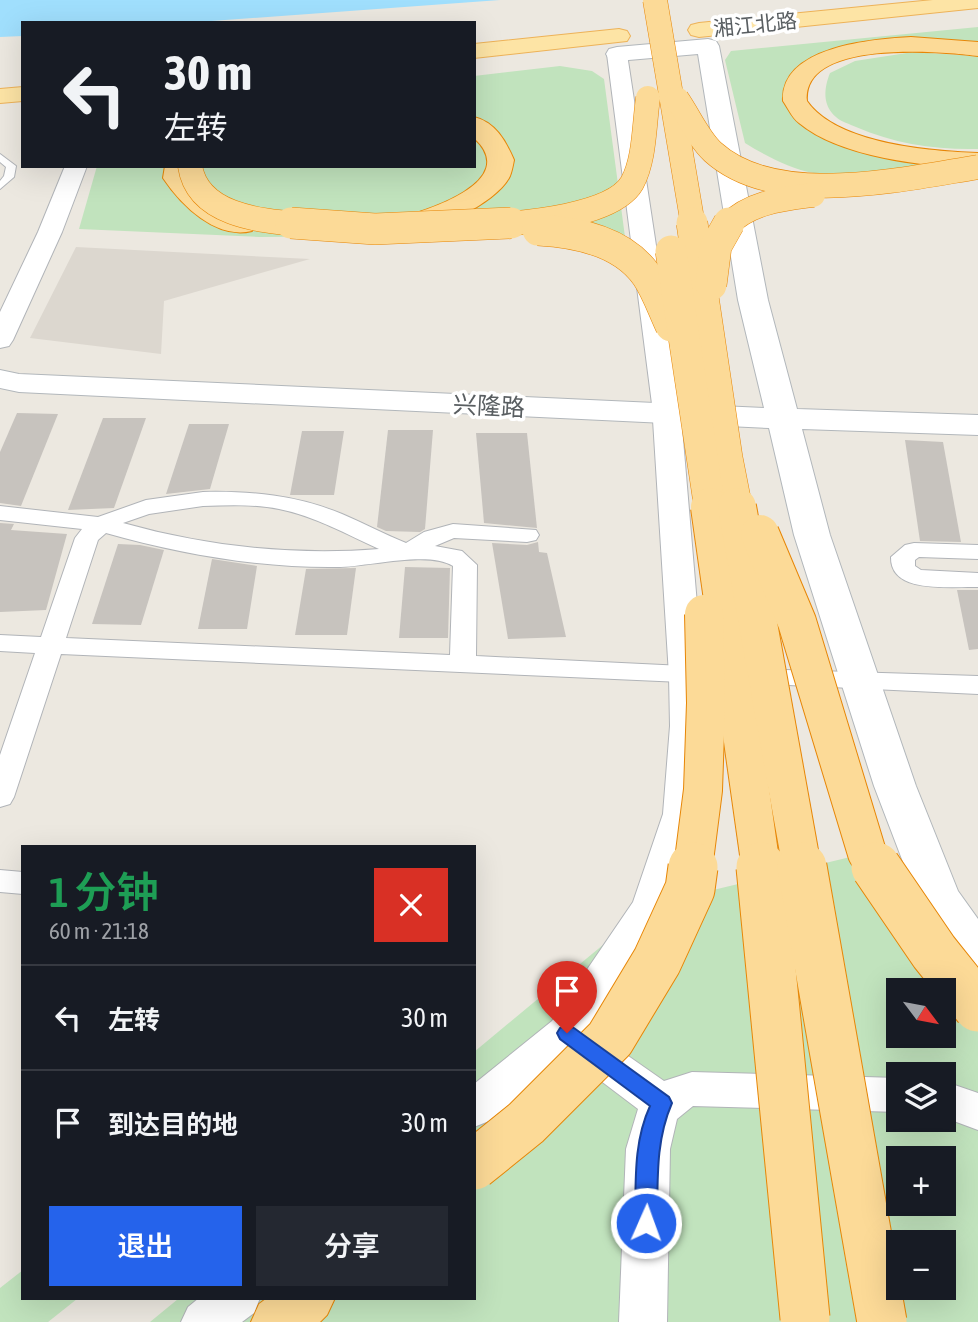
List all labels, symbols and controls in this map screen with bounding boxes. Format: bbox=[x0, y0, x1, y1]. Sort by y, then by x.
street label: 湘江北路 bbox=[712, 8, 798, 40]
text: 30 m bbox=[164, 44, 252, 100]
icon: left bbox=[49, 49, 140, 140]
text: 左转 bbox=[164, 109, 228, 146]
street label: 兴隆路 bbox=[452, 391, 526, 421]
text: 1 分钟 bbox=[49, 868, 159, 916]
button: close bbox=[374, 868, 448, 942]
text: 60 m · 21:18 bbox=[49, 918, 149, 944]
pin bbox=[537, 961, 597, 1033]
icon: arrive bbox=[548, 972, 586, 1010]
north arrow bbox=[886, 978, 956, 1048]
map controls bbox=[886, 978, 956, 1300]
icon: left bbox=[49, 999, 87, 1037]
text: 30 m bbox=[401, 1003, 448, 1033]
text: 左转 bbox=[108, 1005, 160, 1035]
button: layers bbox=[886, 1062, 956, 1132]
icon: arrive bbox=[49, 1104, 87, 1142]
text: 30 m bbox=[401, 1108, 448, 1138]
text: 到达目的地 bbox=[108, 1110, 238, 1140]
button: + bbox=[886, 1146, 956, 1216]
position arrow bbox=[609, 1186, 683, 1260]
button: 退出 bbox=[49, 1206, 242, 1286]
button: 分享 bbox=[256, 1206, 448, 1286]
button: − bbox=[886, 1230, 956, 1300]

